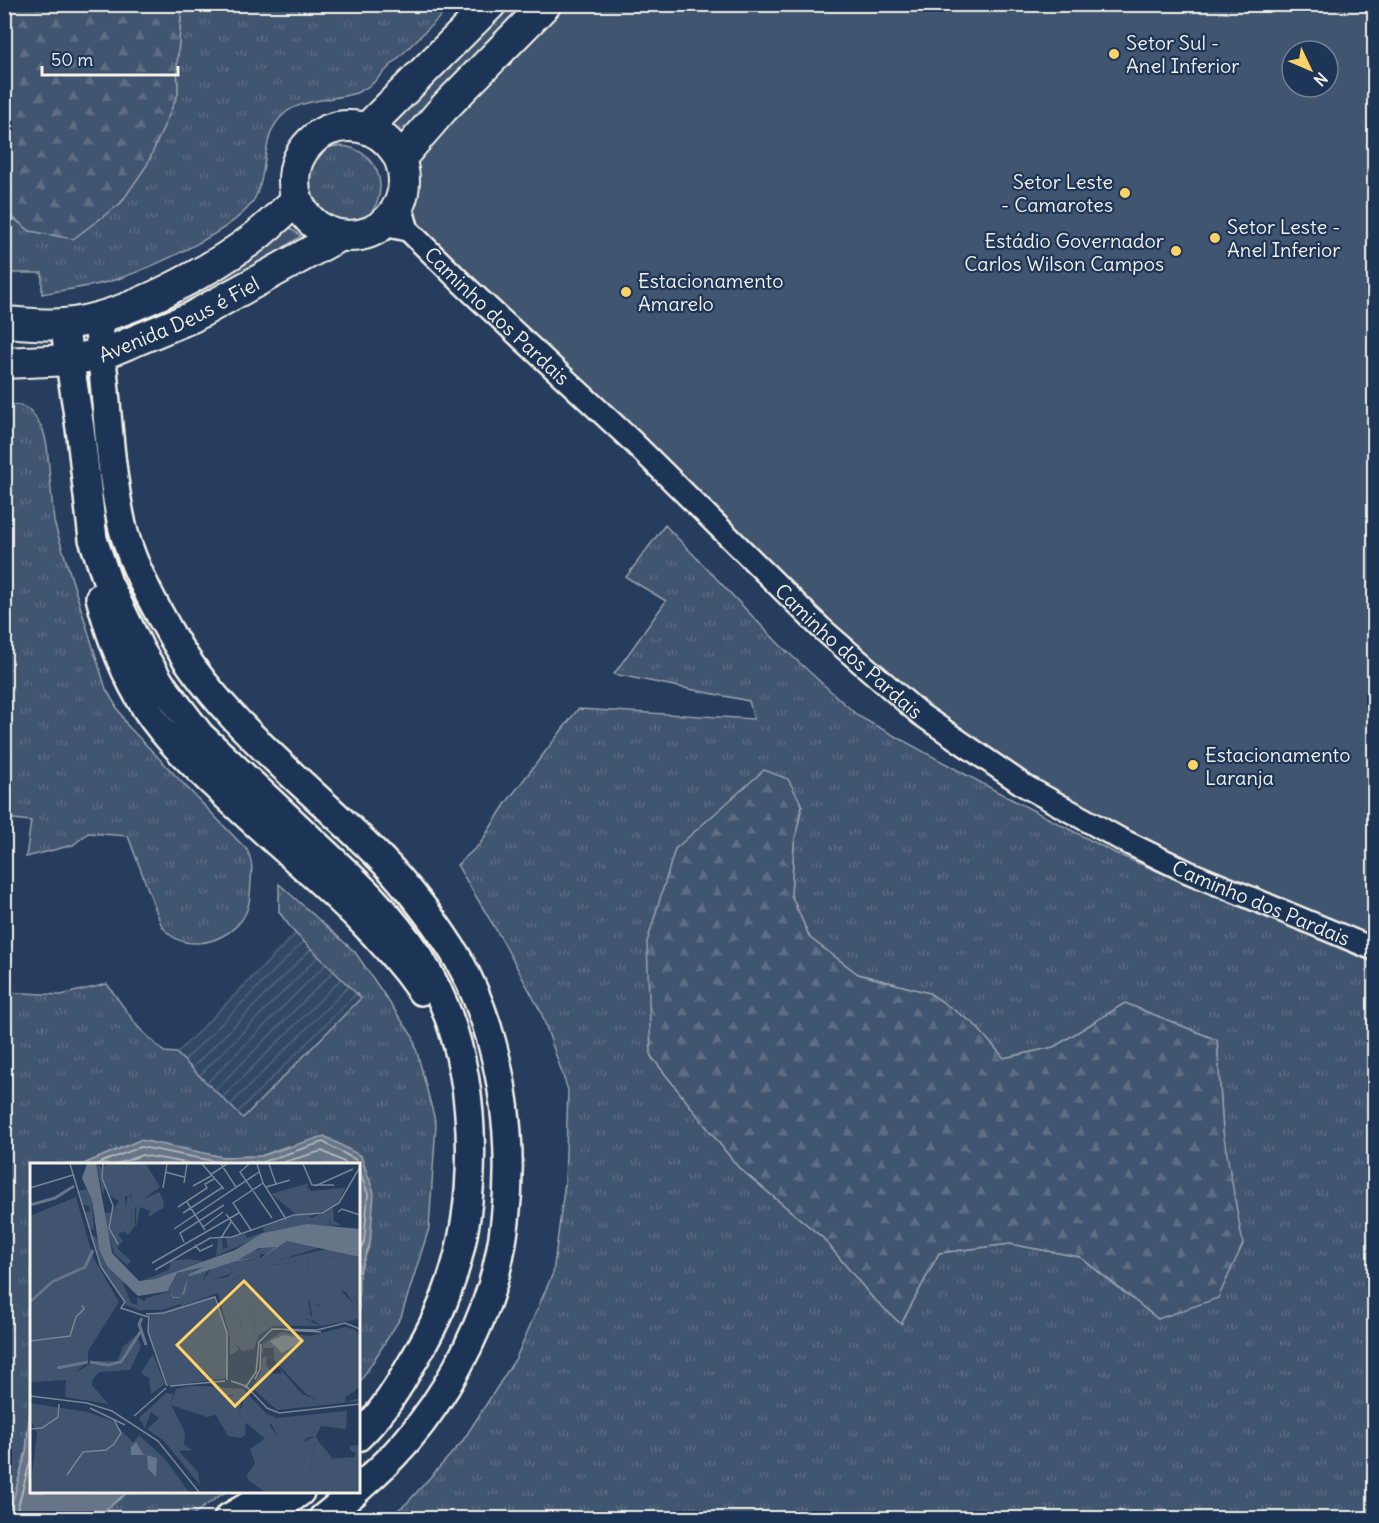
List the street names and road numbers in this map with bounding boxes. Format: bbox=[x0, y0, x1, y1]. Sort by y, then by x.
street label: Caminho dos Pardais bbox=[420, 241, 575, 390]
street label: Avenida Deus é Fiel bbox=[95, 270, 263, 367]
street label: Caminho dos Pardais bbox=[770, 578, 928, 724]
street label: Caminho dos Pardais bbox=[1168, 854, 1354, 950]

